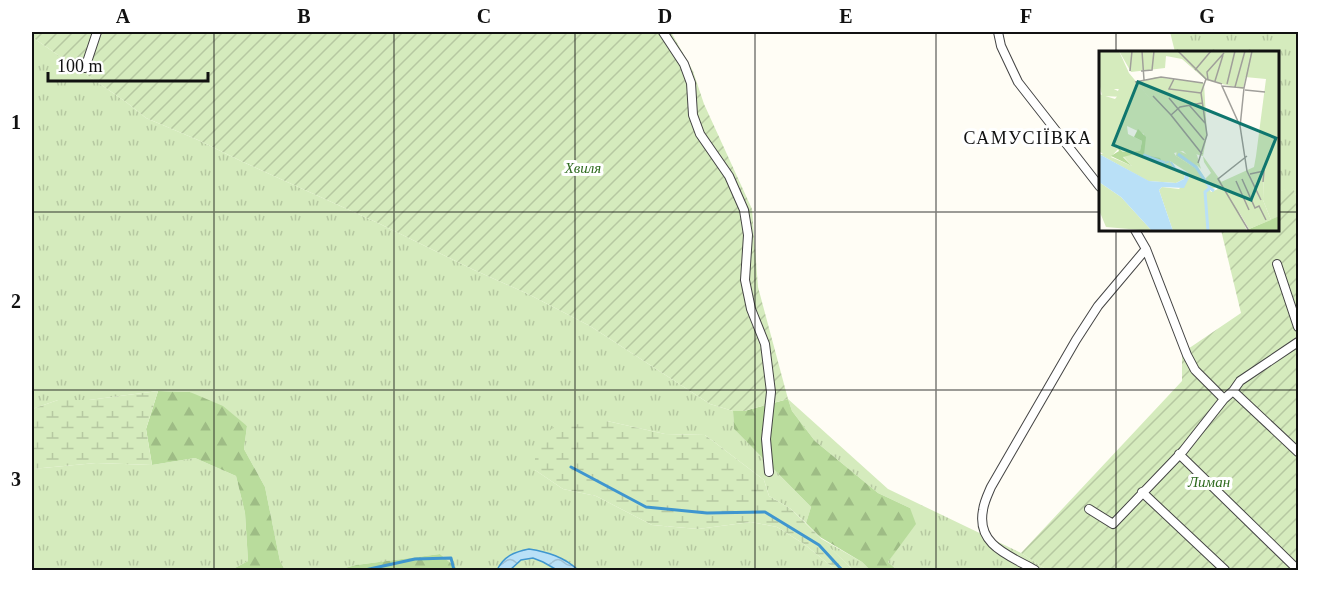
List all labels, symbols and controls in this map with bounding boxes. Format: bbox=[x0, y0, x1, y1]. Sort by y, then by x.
text: A bbox=[116, 5, 131, 27]
text: B bbox=[297, 5, 311, 27]
text: C bbox=[477, 5, 491, 27]
text: D bbox=[658, 5, 672, 27]
text: E bbox=[839, 5, 853, 27]
text: F bbox=[1020, 5, 1032, 27]
text: G bbox=[1199, 5, 1215, 27]
scale bar bbox=[48, 45, 208, 83]
inset map bbox=[1099, 51, 1279, 231]
text: 100 m bbox=[57, 56, 103, 76]
text: 1 bbox=[11, 111, 21, 133]
district label: САМУСІЇВКА bbox=[964, 128, 1092, 148]
park label: Хвиля bbox=[564, 160, 601, 176]
text: 2 bbox=[11, 290, 21, 312]
text: 3 bbox=[11, 468, 21, 490]
park label: Лиман bbox=[1187, 474, 1230, 490]

